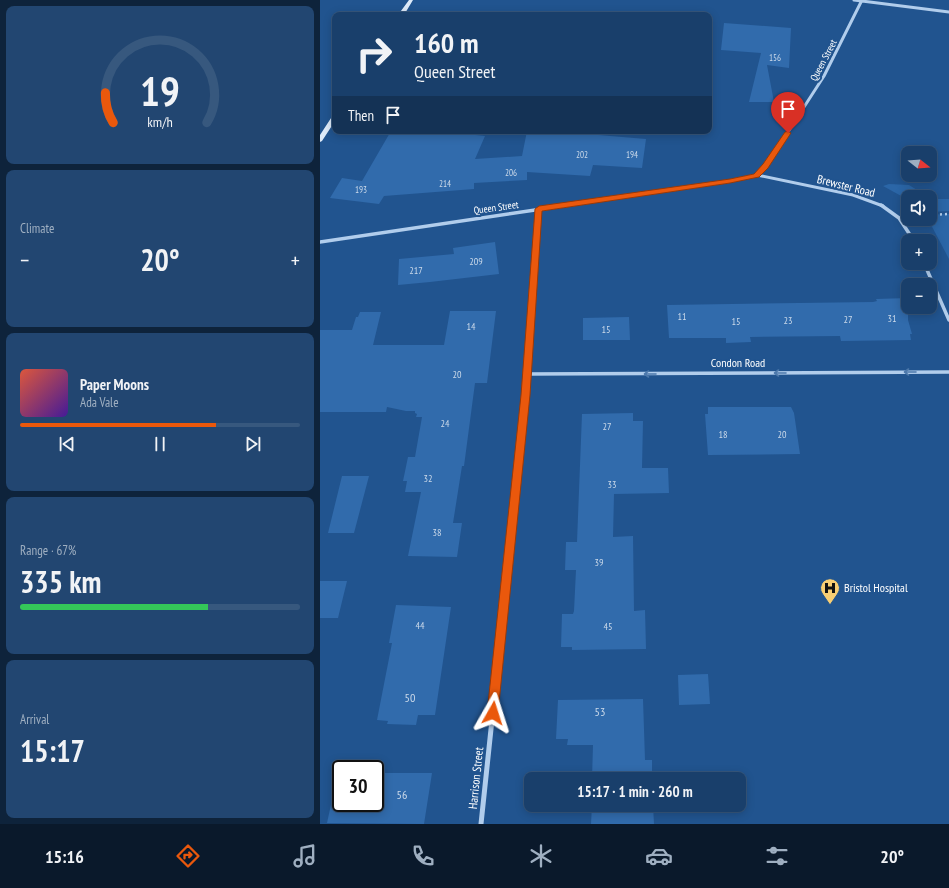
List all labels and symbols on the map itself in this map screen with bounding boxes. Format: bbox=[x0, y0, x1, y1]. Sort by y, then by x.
street label: Queen Street bbox=[807, 37, 840, 83]
house number: 156 bbox=[769, 52, 781, 63]
pin bbox=[771, 92, 805, 133]
north arrow bbox=[901, 146, 937, 182]
house number: 202 bbox=[576, 149, 588, 160]
house number: 194 bbox=[626, 149, 638, 160]
house number: 206 bbox=[505, 167, 517, 178]
street label: Brewster Road bbox=[815, 171, 877, 200]
house number: 214 bbox=[439, 178, 451, 189]
house number: 193 bbox=[355, 184, 367, 195]
street label: Queen Street bbox=[473, 198, 520, 217]
house number: 209 bbox=[469, 255, 483, 268]
house number: 217 bbox=[409, 264, 423, 277]
house number: 11 bbox=[678, 310, 687, 323]
house number: 31 bbox=[888, 312, 897, 325]
house number: 27 bbox=[844, 313, 853, 326]
house number: 23 bbox=[784, 314, 793, 327]
house number: 15 bbox=[732, 315, 741, 328]
house number: 14 bbox=[467, 320, 476, 333]
house number: 15 bbox=[602, 323, 611, 336]
street label: Condon Road bbox=[711, 355, 765, 370]
house number: 20 bbox=[453, 368, 462, 381]
one-way arrow bbox=[904, 368, 917, 376]
one-way arrow bbox=[774, 369, 787, 377]
one-way arrow bbox=[644, 370, 657, 378]
house number: 24 bbox=[441, 417, 450, 430]
house number: 27 bbox=[603, 420, 612, 433]
house number: 18 bbox=[719, 428, 728, 441]
house number: 20 bbox=[778, 428, 787, 441]
house number: 32 bbox=[424, 472, 433, 485]
house number: 33 bbox=[608, 478, 617, 491]
house number: 38 bbox=[433, 526, 442, 539]
house number: 39 bbox=[595, 556, 604, 569]
hospital icon: Bristol Hospital bbox=[819, 577, 841, 605]
place label: Bristol Hospital bbox=[844, 580, 908, 595]
house number: 44 bbox=[416, 619, 425, 632]
house number: 45 bbox=[604, 620, 613, 633]
house number: 50 bbox=[405, 690, 415, 705]
position arrow bbox=[472, 692, 514, 734]
house number: 53 bbox=[595, 704, 605, 719]
street label: Harrison Street bbox=[465, 745, 486, 810]
speed limit sign: 30 bbox=[332, 760, 384, 812]
house number: 56 bbox=[397, 787, 407, 802]

